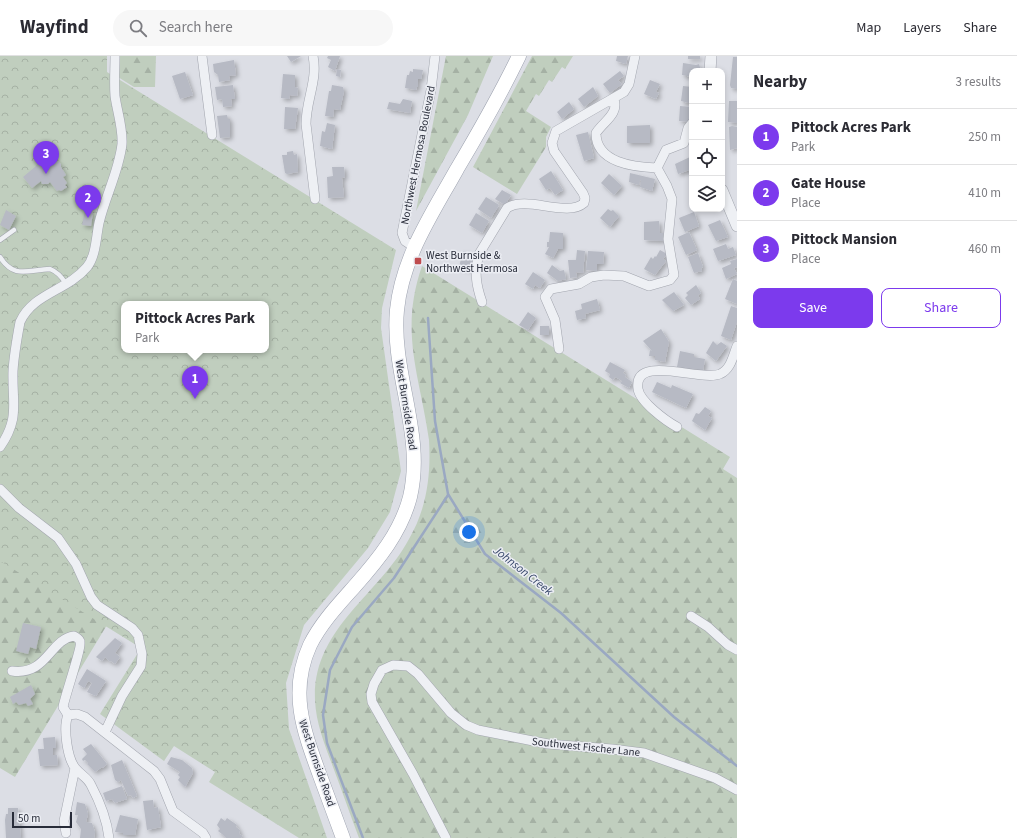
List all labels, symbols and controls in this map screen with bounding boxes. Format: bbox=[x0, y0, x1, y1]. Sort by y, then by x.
search box bbox=[113, 10, 393, 46]
text: Wayfind bbox=[20, 14, 89, 41]
icon: search bbox=[127, 17, 149, 39]
text: Search here bbox=[159, 17, 233, 38]
text: Map bbox=[856, 18, 881, 38]
text: Layers bbox=[903, 18, 941, 38]
text: Share bbox=[963, 18, 997, 38]
map controls bbox=[689, 68, 725, 212]
button: + bbox=[689, 68, 725, 104]
text: Nearby bbox=[753, 70, 807, 94]
text: 3 results bbox=[956, 73, 1001, 91]
street label: Northwest Hermosa Boulevard bbox=[397, 84, 439, 226]
button: − bbox=[689, 104, 725, 140]
text: Pittock Acres Park bbox=[791, 117, 911, 138]
text: 1 bbox=[763, 128, 769, 146]
text: 250 m bbox=[968, 128, 1001, 146]
text: Park bbox=[791, 138, 815, 156]
button: locate bbox=[689, 140, 725, 176]
pin: 3 bbox=[33, 141, 59, 174]
text: Gate House bbox=[791, 173, 866, 194]
button: layers bbox=[689, 176, 725, 212]
text: 2 bbox=[763, 184, 769, 202]
text: 410 m bbox=[968, 184, 1001, 202]
pin: 2 bbox=[75, 185, 101, 218]
text: Place bbox=[791, 194, 820, 212]
text: Pittock Mansion bbox=[791, 229, 897, 250]
text: 3 bbox=[763, 240, 769, 258]
text: 460 m bbox=[968, 240, 1001, 258]
place label: West Burnside & Northwest Hermosa bbox=[426, 248, 518, 276]
text: Place bbox=[791, 250, 820, 268]
marker: West Burnside & Northwest Hermosa bbox=[413, 256, 423, 266]
button: Save bbox=[753, 288, 873, 328]
button: Share bbox=[881, 288, 1001, 328]
popup bbox=[121, 301, 269, 353]
text: Pittock Acres Park bbox=[135, 308, 255, 329]
text: Park bbox=[135, 329, 159, 347]
street label: West Burnside Road bbox=[391, 359, 421, 451]
pin: 1 bbox=[182, 366, 208, 399]
your location bbox=[459, 522, 479, 542]
water label: Johnson Creek bbox=[489, 542, 557, 600]
street label: West Burnside Road bbox=[295, 717, 339, 809]
street label: Southwest Fischer Lane bbox=[531, 734, 641, 760]
scale bar bbox=[12, 810, 72, 829]
text: 50 m bbox=[18, 811, 40, 826]

